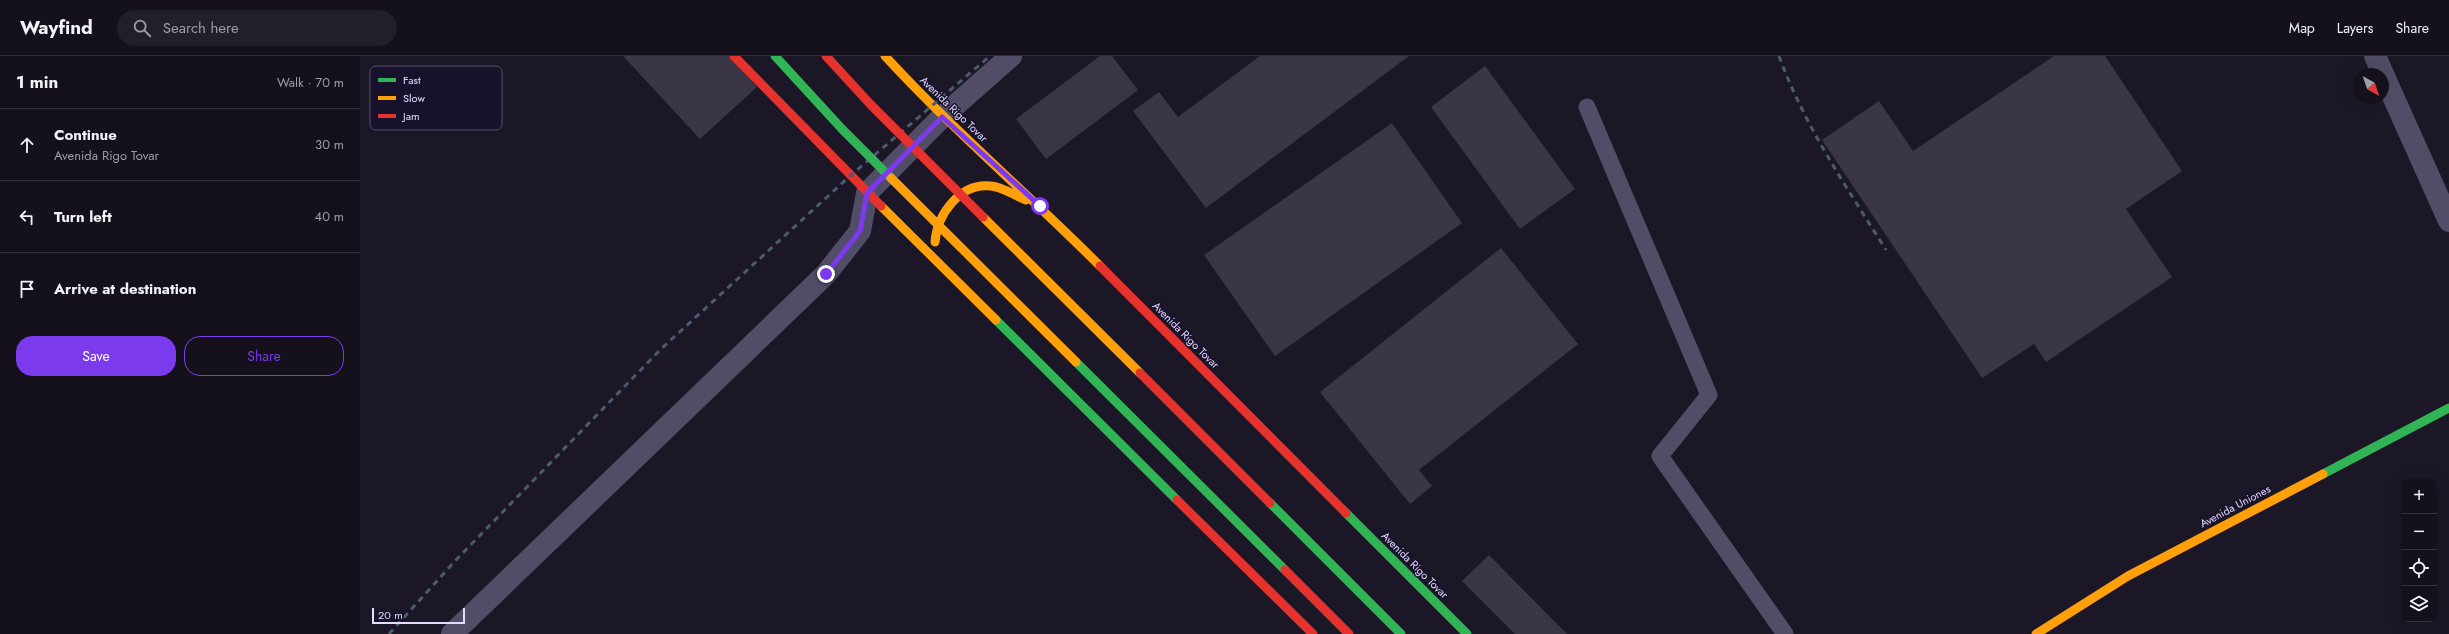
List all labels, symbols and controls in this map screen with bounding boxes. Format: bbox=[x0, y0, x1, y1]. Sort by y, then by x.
search box bbox=[117, 10, 397, 46]
text: Wayfind bbox=[20, 14, 93, 41]
icon: search bbox=[131, 17, 153, 39]
text: Search here bbox=[163, 17, 239, 39]
text: Map bbox=[2289, 18, 2315, 38]
text: Layers bbox=[2337, 18, 2373, 38]
text: Share bbox=[2395, 18, 2429, 38]
legend bbox=[370, 66, 502, 130]
north arrow bbox=[2353, 68, 2389, 104]
text: 1 min bbox=[16, 70, 58, 94]
text: Fast bbox=[403, 72, 421, 88]
street label: Avenida Rigo Tovar bbox=[916, 72, 992, 146]
text: Walk · 70 m bbox=[277, 73, 344, 92]
text: Slow bbox=[403, 90, 425, 106]
text: Jam bbox=[401, 108, 420, 124]
text: Continue bbox=[54, 124, 117, 146]
icon: ahead bbox=[16, 134, 38, 156]
text: 30 m bbox=[315, 135, 344, 154]
text: Avenida Rigo Tovar bbox=[54, 146, 159, 165]
route start bbox=[1031, 197, 1049, 215]
icon: left bbox=[16, 206, 38, 228]
text: Turn left bbox=[54, 206, 112, 228]
text: 40 m bbox=[315, 207, 344, 226]
route end bbox=[817, 265, 835, 283]
icon: arrive bbox=[16, 278, 38, 300]
text: Arrive at destination bbox=[54, 278, 196, 300]
street label: Avenida Rigo Tovar bbox=[1149, 298, 1223, 372]
button: Save bbox=[16, 336, 176, 376]
button: Share bbox=[184, 336, 344, 376]
map controls bbox=[2401, 478, 2437, 622]
button: + bbox=[2401, 478, 2437, 514]
street label: Avenida Uniones bbox=[2197, 480, 2274, 531]
button: − bbox=[2401, 514, 2437, 550]
street label: Avenida Rigo Tovar bbox=[1378, 528, 1452, 602]
button: locate bbox=[2401, 550, 2437, 586]
button: layers bbox=[2401, 586, 2437, 622]
scale bar bbox=[372, 606, 465, 625]
text: 20 m bbox=[378, 607, 403, 623]

